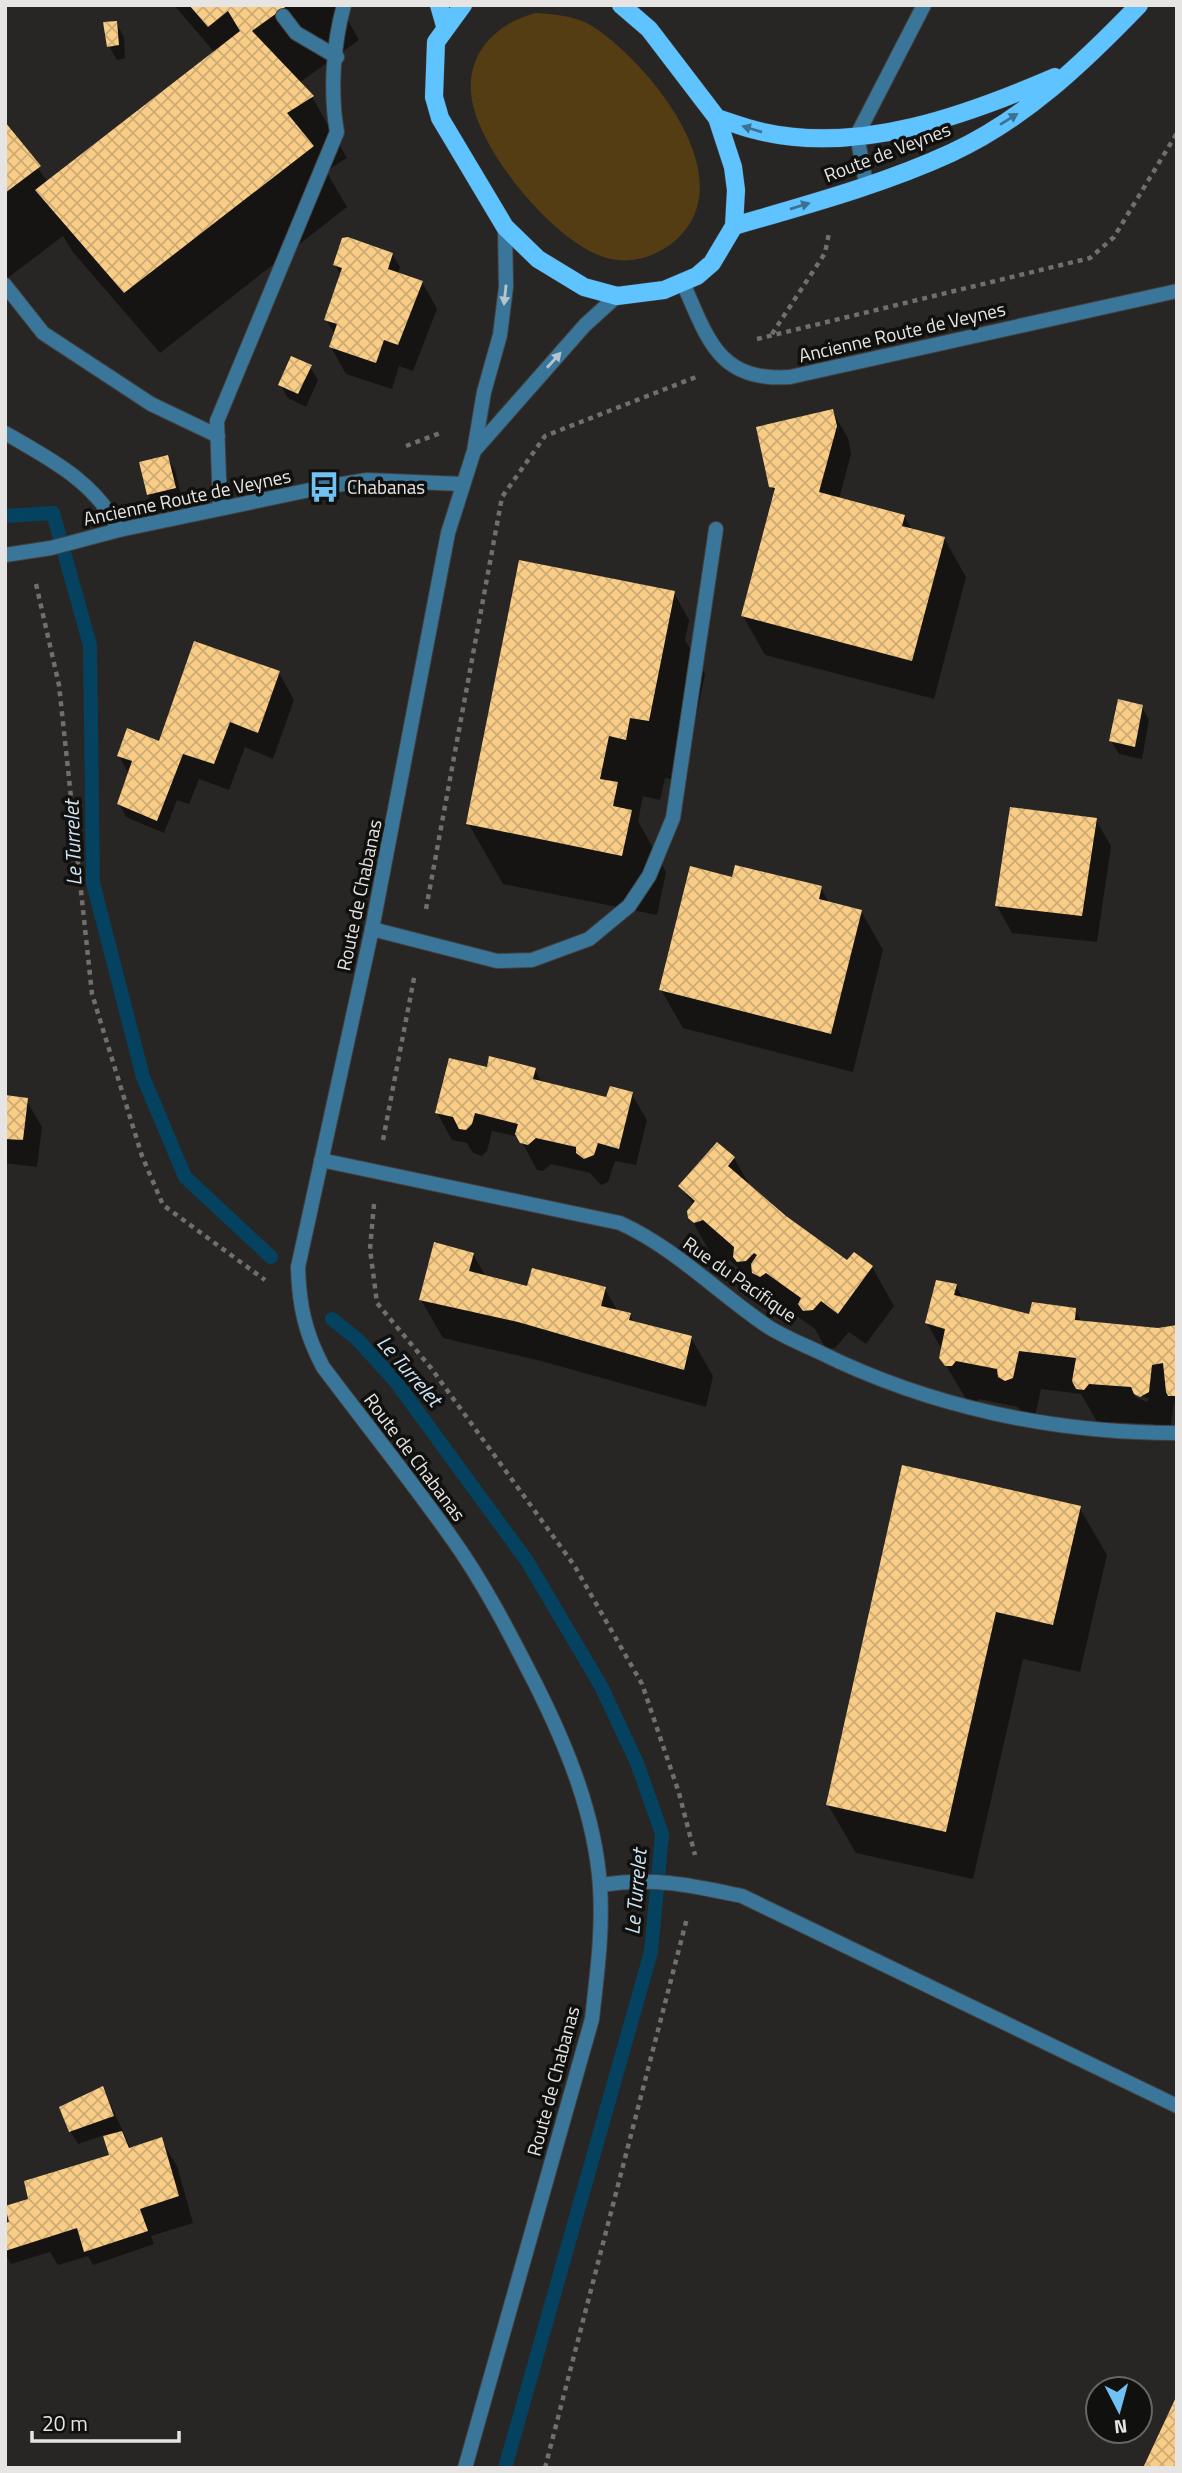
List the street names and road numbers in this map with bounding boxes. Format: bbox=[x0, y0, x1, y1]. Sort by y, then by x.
street label: Route de Veynes bbox=[819, 114, 955, 189]
street label: Ancienne Route de Veynes bbox=[796, 294, 1008, 369]
street label: Ancienne Route de Veynes bbox=[81, 460, 293, 533]
street label: Route de Chabanas bbox=[328, 816, 389, 973]
street label: Rue du Pacifique bbox=[677, 1229, 803, 1329]
street label: Route de Chabanas bbox=[357, 1386, 473, 1527]
street label: Route de Chabanas bbox=[519, 2003, 587, 2159]

